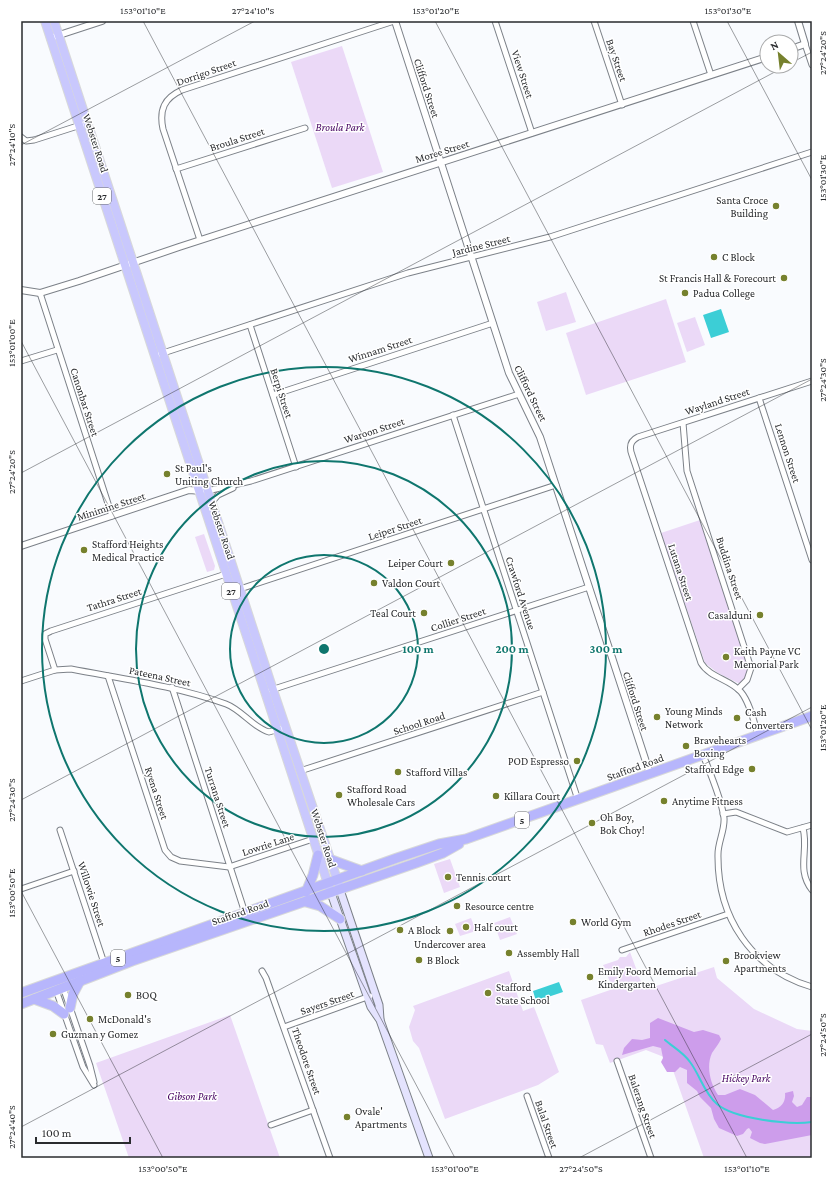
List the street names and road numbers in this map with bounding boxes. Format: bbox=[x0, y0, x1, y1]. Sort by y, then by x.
street label: Bay Street bbox=[603, 37, 630, 83]
street label: View Street bbox=[510, 49, 536, 100]
street label: Dorrigo Street bbox=[175, 56, 238, 89]
street label: Clifford Street bbox=[412, 57, 442, 119]
street label: Webster Road bbox=[81, 112, 111, 174]
street label: Broula Street bbox=[208, 124, 266, 153]
street label: Moree Street bbox=[414, 137, 471, 165]
road number: 27 bbox=[93, 188, 111, 204]
street label: Jardine Street bbox=[450, 232, 512, 259]
street label: Winnam Street bbox=[347, 333, 414, 365]
street label: Clifford Street bbox=[512, 363, 550, 424]
street label: Canonbar Street bbox=[68, 366, 102, 438]
street label: Berpi Street bbox=[267, 367, 296, 420]
street label: Wayland Street bbox=[683, 385, 751, 418]
street label: Waroon Street bbox=[342, 414, 406, 445]
street label: Lennon Street bbox=[773, 422, 803, 484]
street label: Minimine Street bbox=[75, 489, 147, 523]
street label: Webster Road bbox=[206, 499, 238, 561]
street label: Leiper Street bbox=[367, 514, 424, 543]
street label: Buddina Street bbox=[714, 535, 746, 601]
street label: Lutana Street bbox=[666, 542, 696, 602]
street label: Crawford Avenue bbox=[504, 555, 538, 631]
road number: 27 bbox=[222, 583, 240, 599]
street label: Tathra Street bbox=[85, 584, 143, 613]
street label: Collier Street bbox=[429, 604, 487, 634]
street label: Pateena Street bbox=[128, 664, 192, 688]
street label: Clifford Street bbox=[621, 670, 651, 732]
street label: School Road bbox=[392, 709, 447, 737]
street label: Stafford Road bbox=[605, 751, 665, 783]
street label: Ryena Street bbox=[142, 765, 171, 821]
street label: Turrana Street bbox=[203, 765, 234, 829]
street label: Webster Road bbox=[309, 807, 339, 869]
road number: 5 bbox=[515, 812, 529, 828]
street label: Lowrie Lane bbox=[240, 830, 296, 858]
street label: Willowie Street bbox=[76, 860, 108, 928]
street label: Stafford Road bbox=[210, 897, 270, 927]
street label: Rhodes Street bbox=[642, 907, 703, 938]
road number: 5 bbox=[111, 950, 125, 966]
street label: Sayers Street bbox=[299, 987, 356, 1018]
street label: Theodore Street bbox=[290, 1026, 324, 1096]
street label: Balerang Street bbox=[626, 1073, 660, 1140]
street label: Balal Street bbox=[533, 1098, 561, 1150]

